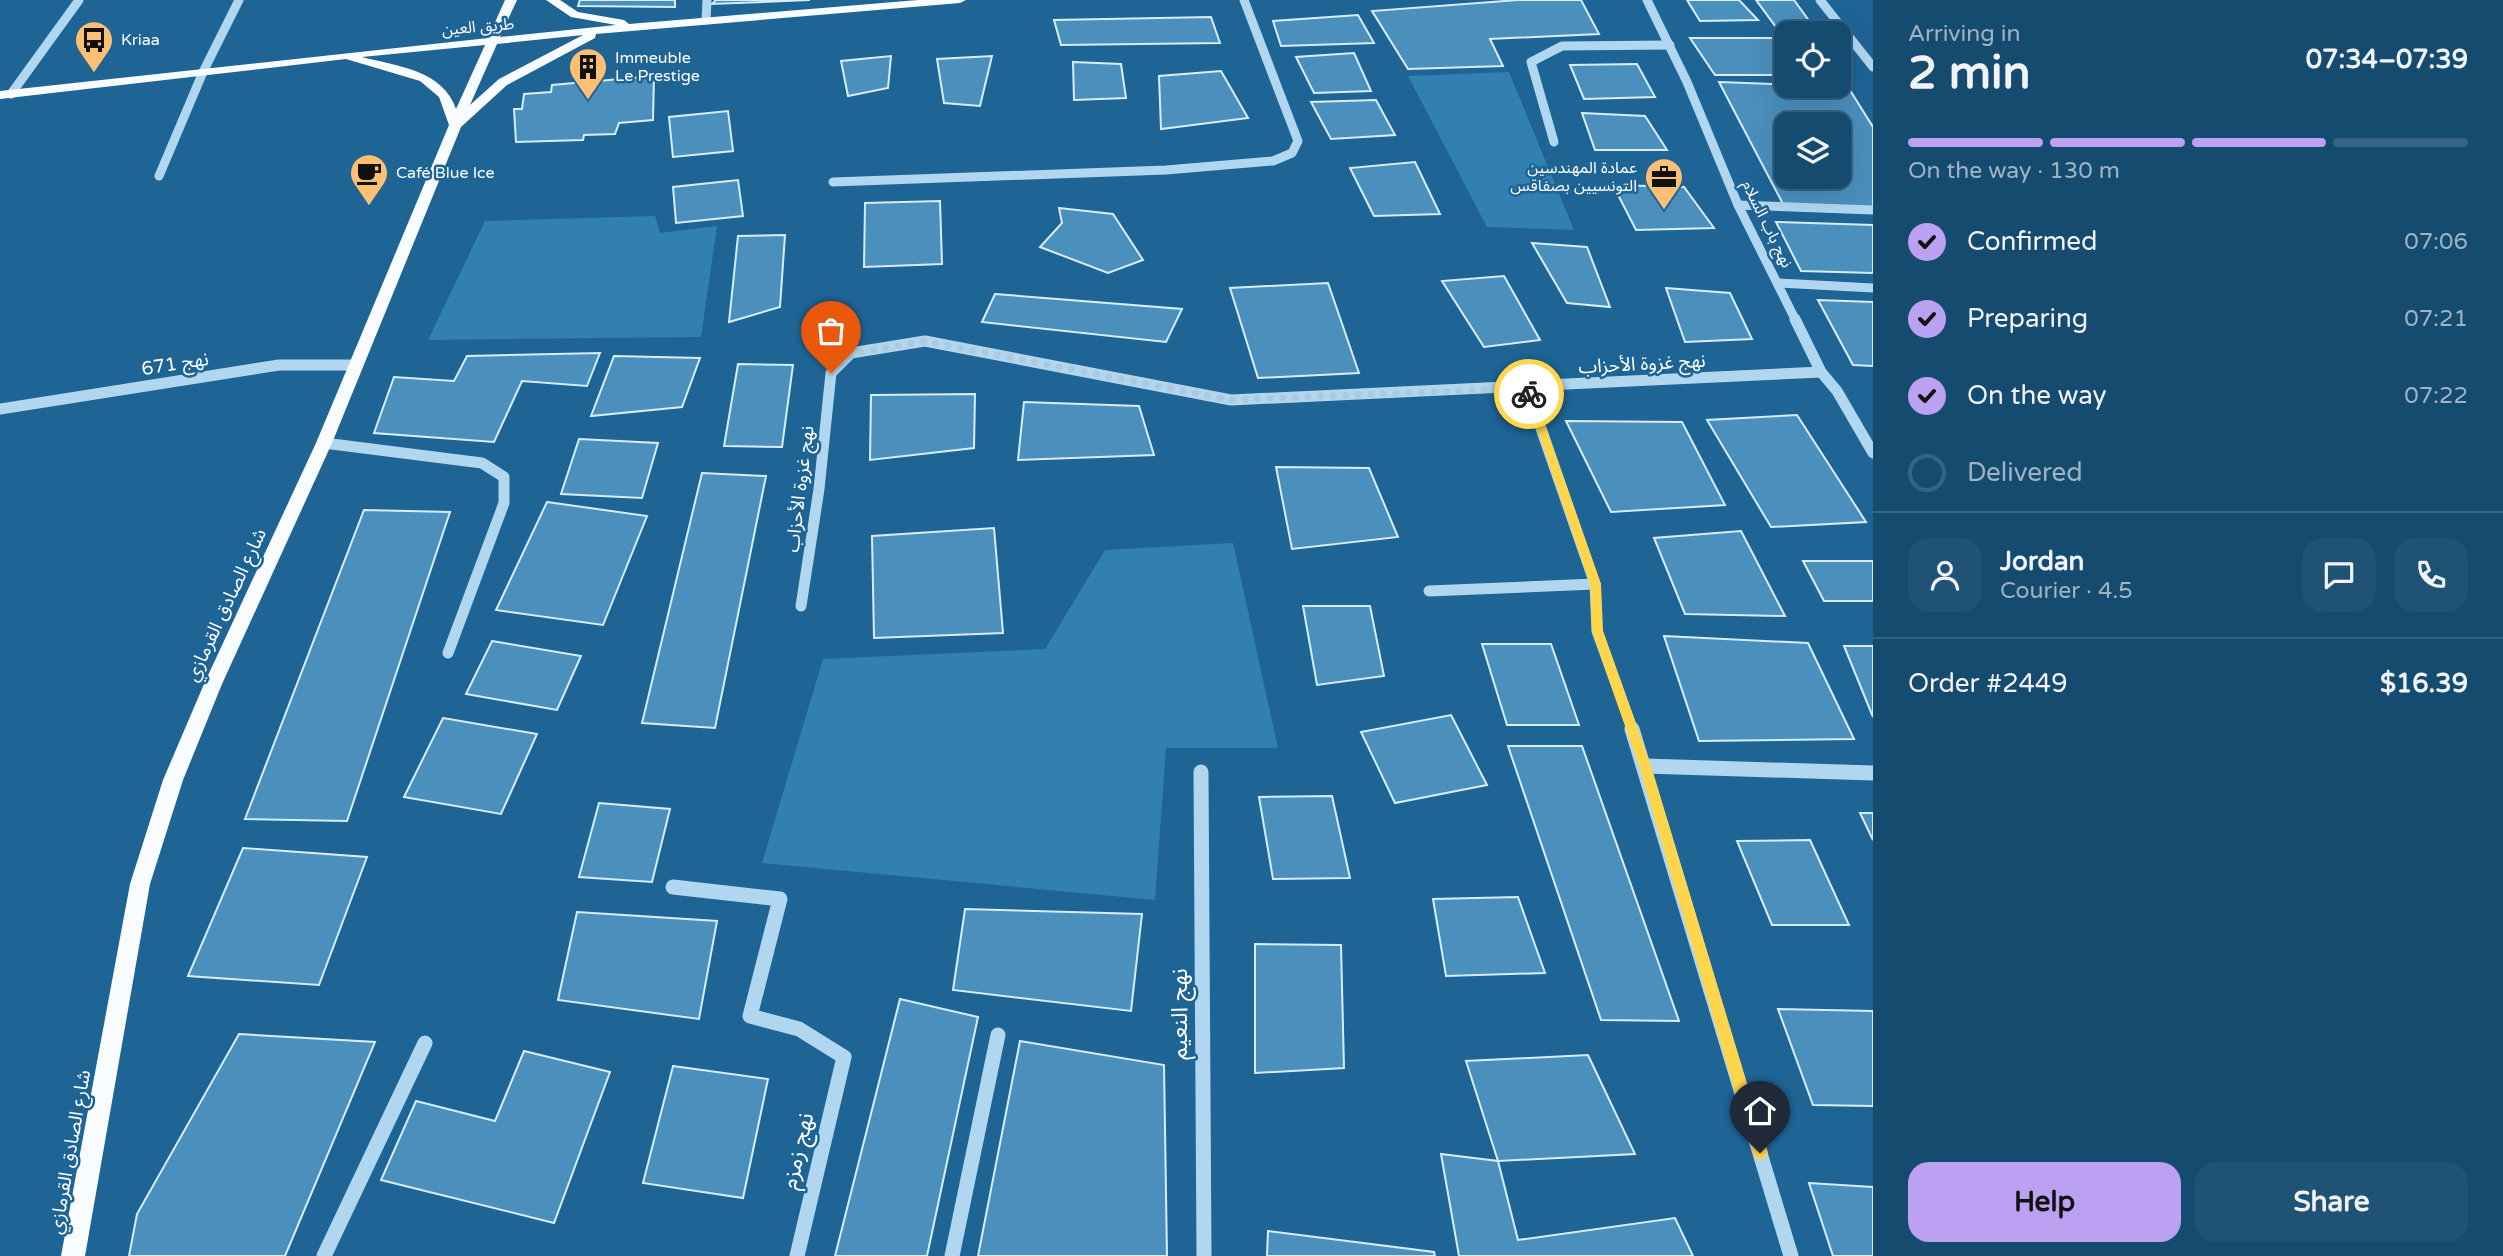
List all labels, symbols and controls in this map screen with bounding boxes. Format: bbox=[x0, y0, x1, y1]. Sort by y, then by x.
street label: طريق العين bbox=[441, 14, 515, 40]
bus stop icon: Kriaa bbox=[73, 19, 115, 74]
text: Arriving in bbox=[1908, 20, 2021, 48]
map controls bbox=[1774, 21, 1851, 189]
button: locate bbox=[1774, 21, 1851, 98]
place label: Kriaa bbox=[121, 30, 160, 50]
text: 07:34–07:39 bbox=[2306, 44, 2468, 75]
building icon: Immeuble Le Prestige bbox=[567, 46, 609, 101]
text: 2 min bbox=[1908, 46, 2031, 101]
place label: Immeuble Le Prestige bbox=[615, 48, 700, 86]
button: layers bbox=[1774, 112, 1851, 189]
cafe icon: Café Blue Ice bbox=[348, 152, 390, 207]
office icon: عمادة المهندسين التونسيين بصفاقس bbox=[1643, 156, 1685, 211]
text: On the way · 130 m bbox=[1908, 157, 2120, 185]
place label: عمادة المهندسين التونسيين بصفاقس bbox=[1510, 158, 1637, 196]
place label: Café Blue Ice bbox=[396, 163, 495, 183]
street label: نهج باب السلام bbox=[1735, 177, 1797, 272]
icon: check bbox=[1908, 223, 1946, 261]
text: Confirmed bbox=[1967, 226, 2097, 257]
text: 07:06 bbox=[2404, 228, 2468, 256]
icon: check bbox=[1908, 300, 1946, 338]
pin bbox=[801, 301, 861, 373]
text: Preparing bbox=[1967, 303, 2088, 334]
text: 07:21 bbox=[2404, 305, 2468, 333]
icon: bag bbox=[812, 312, 850, 350]
street label: نهج 671 bbox=[140, 348, 211, 383]
street label: نهج غزوة الأحزاب bbox=[1578, 350, 1706, 381]
courier bbox=[1494, 359, 1564, 429]
icon: bike bbox=[1510, 375, 1548, 413]
icon: check bbox=[1908, 377, 1946, 415]
text: On the way bbox=[1967, 380, 2107, 411]
text: 07:22 bbox=[2404, 382, 2468, 410]
street label: نهج غزوة الأحزاب bbox=[781, 424, 822, 554]
text: Delivered bbox=[1967, 457, 2083, 488]
street label: شارع الصادق القرمازي bbox=[181, 525, 274, 686]
button: person bbox=[1908, 538, 1982, 612]
button: chat bbox=[2302, 538, 2376, 612]
button: phone bbox=[2394, 538, 2468, 612]
text: Jordan bbox=[2000, 546, 2084, 577]
text: Courier · 4.5 bbox=[2000, 577, 2133, 605]
text: Order #2449 bbox=[1908, 668, 2068, 699]
text: $16.39 bbox=[2380, 668, 2468, 699]
street label: نهج النعيم bbox=[1166, 968, 1196, 1060]
street label: شارع الصادق القرمازي bbox=[45, 1068, 99, 1236]
pin bbox=[1730, 1081, 1790, 1153]
icon: home bbox=[1741, 1092, 1779, 1130]
street label: نهج زمزم bbox=[776, 1110, 823, 1193]
button: Help bbox=[1908, 1162, 2181, 1242]
button: Share bbox=[2195, 1162, 2468, 1242]

